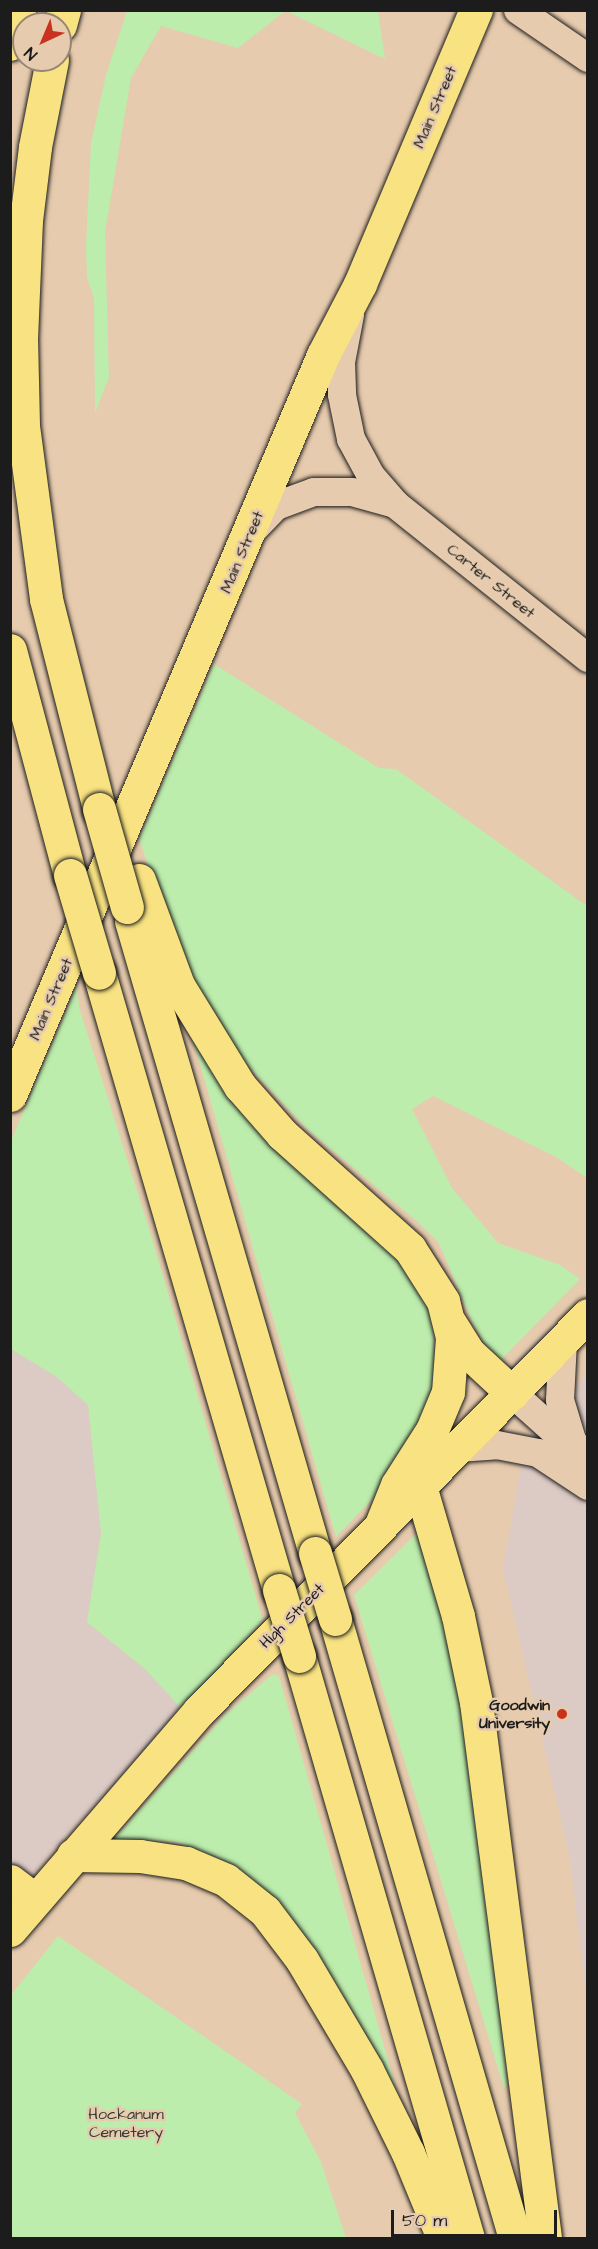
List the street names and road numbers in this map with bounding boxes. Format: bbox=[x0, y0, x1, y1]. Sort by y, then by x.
street label: Main Street bbox=[409, 63, 461, 151]
street label: Main Street bbox=[216, 508, 268, 596]
street label: Carter Street bbox=[443, 540, 539, 622]
street label: Main Street bbox=[25, 955, 77, 1043]
street label: High Street bbox=[255, 1579, 329, 1653]

